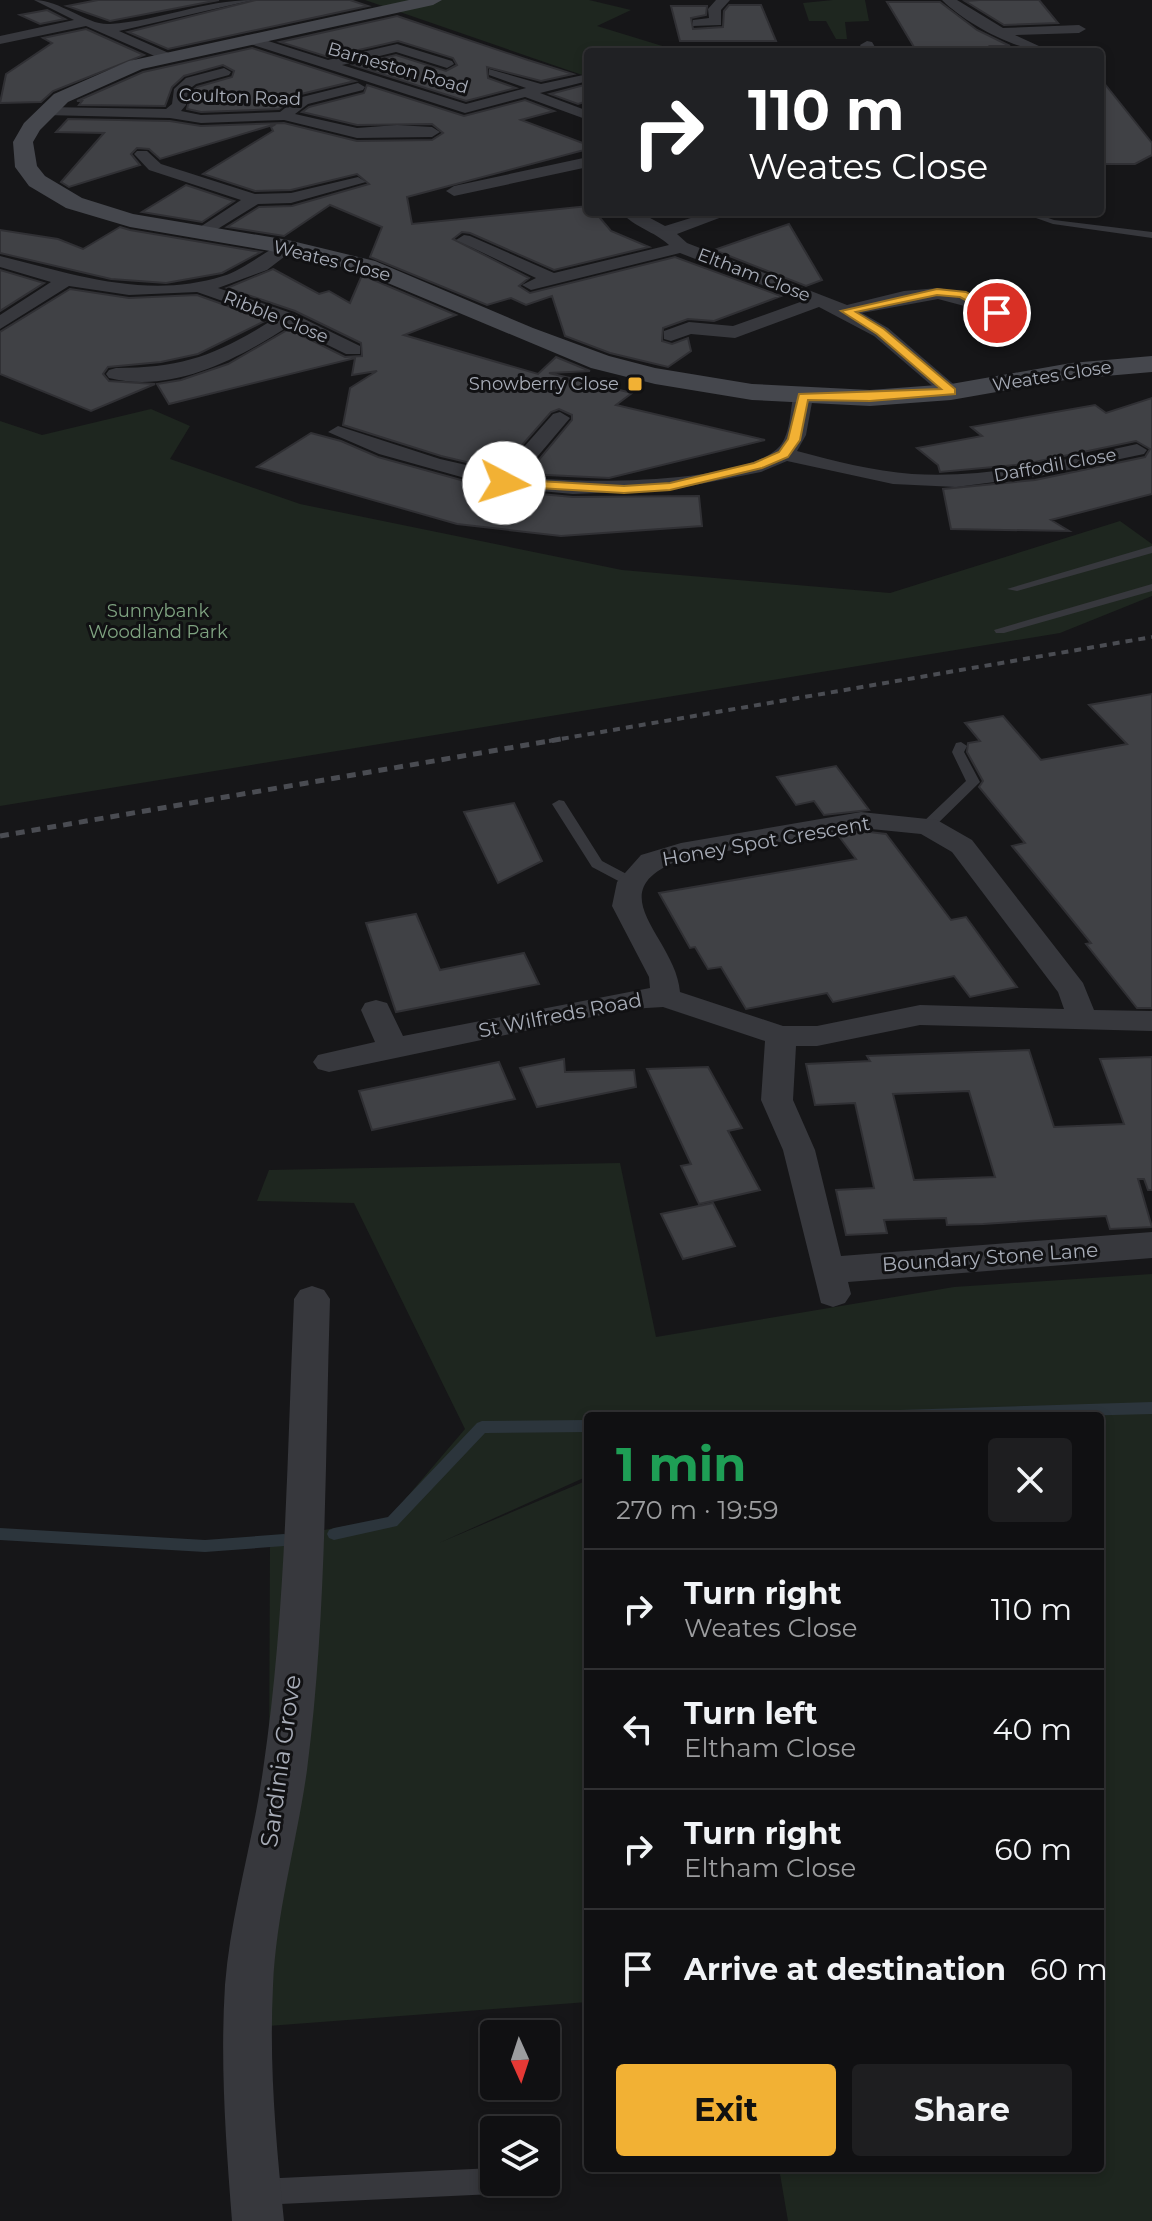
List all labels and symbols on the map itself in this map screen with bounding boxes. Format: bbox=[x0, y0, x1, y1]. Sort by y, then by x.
street label: Barneston Road bbox=[325, 37, 471, 99]
street label: Coulton Road bbox=[178, 84, 302, 110]
street label: Weates Close bbox=[271, 236, 393, 286]
street label: Eltham Close bbox=[694, 243, 814, 307]
pin bbox=[963, 279, 1031, 347]
street label: Ribble Close bbox=[220, 286, 332, 348]
street label: Weates Close bbox=[991, 356, 1113, 396]
place label: Snowberry Close bbox=[469, 373, 619, 395]
marker: Snowberry Close bbox=[626, 375, 644, 393]
position arrow bbox=[462, 441, 546, 525]
street label: Daffodil Close bbox=[992, 443, 1118, 487]
park label: Sunnybank Woodland Park bbox=[88, 600, 228, 643]
street label: Honey Spot Crescent bbox=[660, 811, 872, 871]
street label: St Wilfreds Road bbox=[476, 987, 644, 1043]
street label: Boundary Stone Lane bbox=[881, 1237, 1099, 1277]
street label: Sardinia Grove bbox=[254, 1673, 307, 1849]
north arrow bbox=[480, 2020, 560, 2100]

